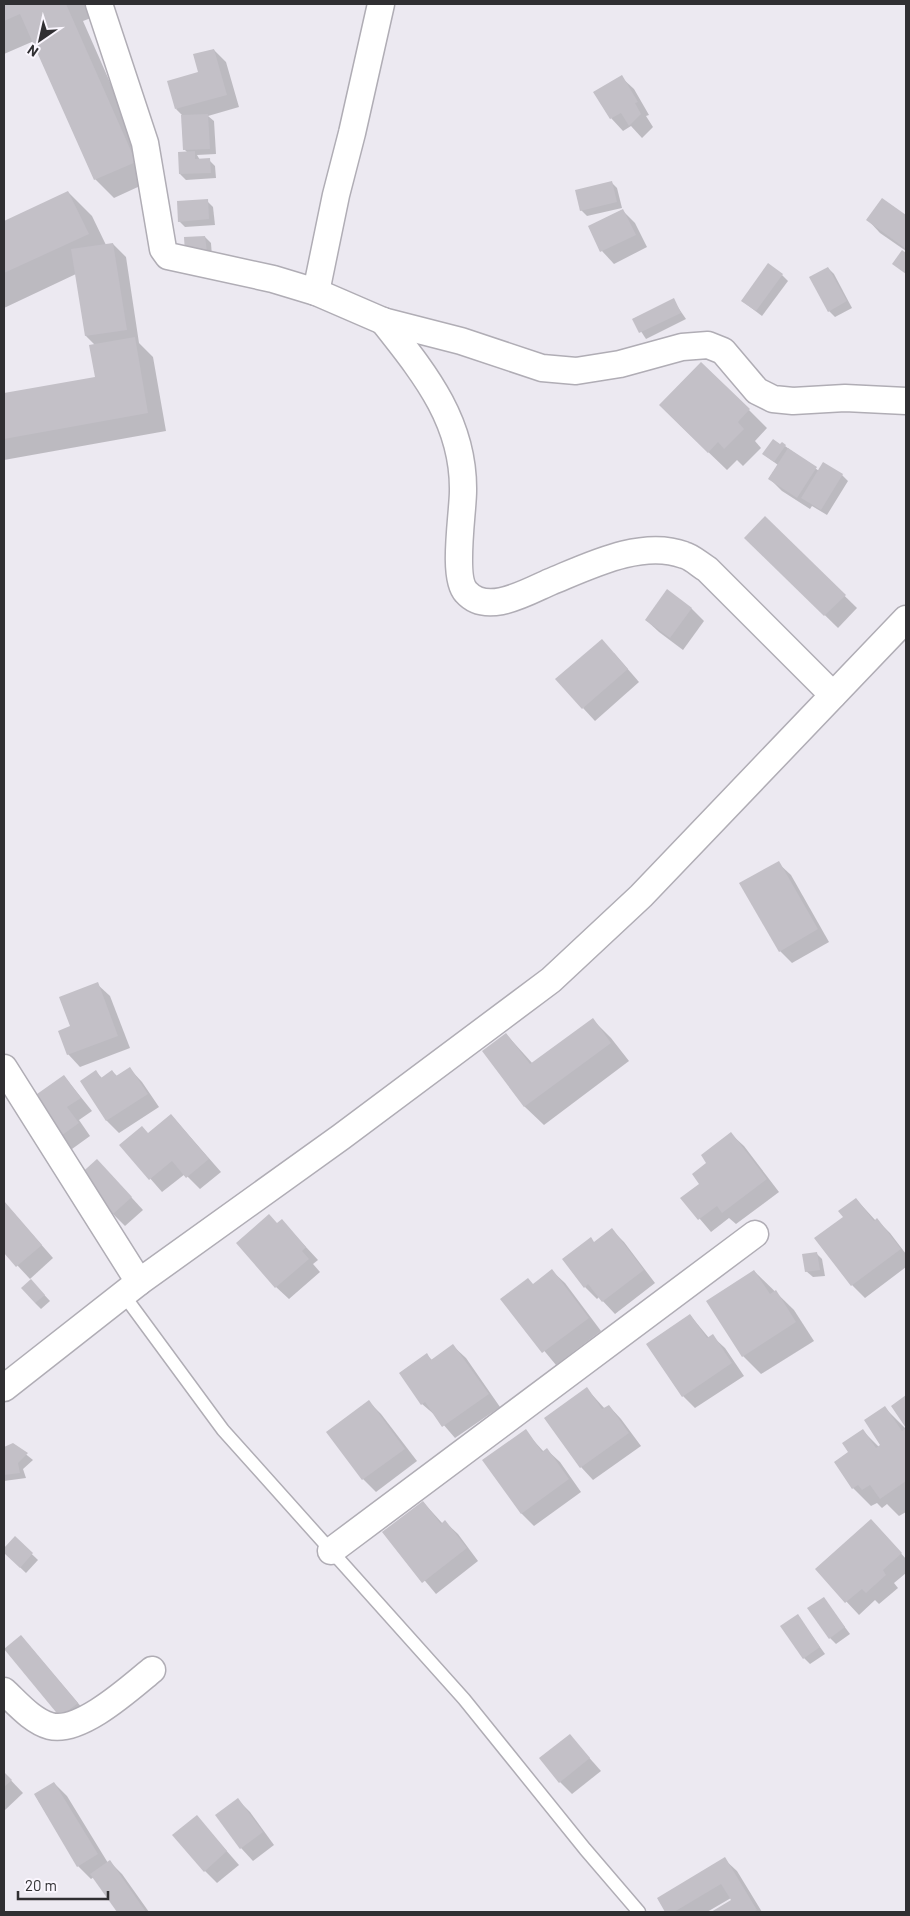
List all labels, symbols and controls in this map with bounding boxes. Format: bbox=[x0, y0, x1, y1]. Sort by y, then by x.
north arrow bbox=[15, 15, 65, 65]
text: N bbox=[24, 42, 41, 61]
scale bar bbox=[18, 1868, 108, 1900]
text: 20 m bbox=[25, 1876, 57, 1894]

